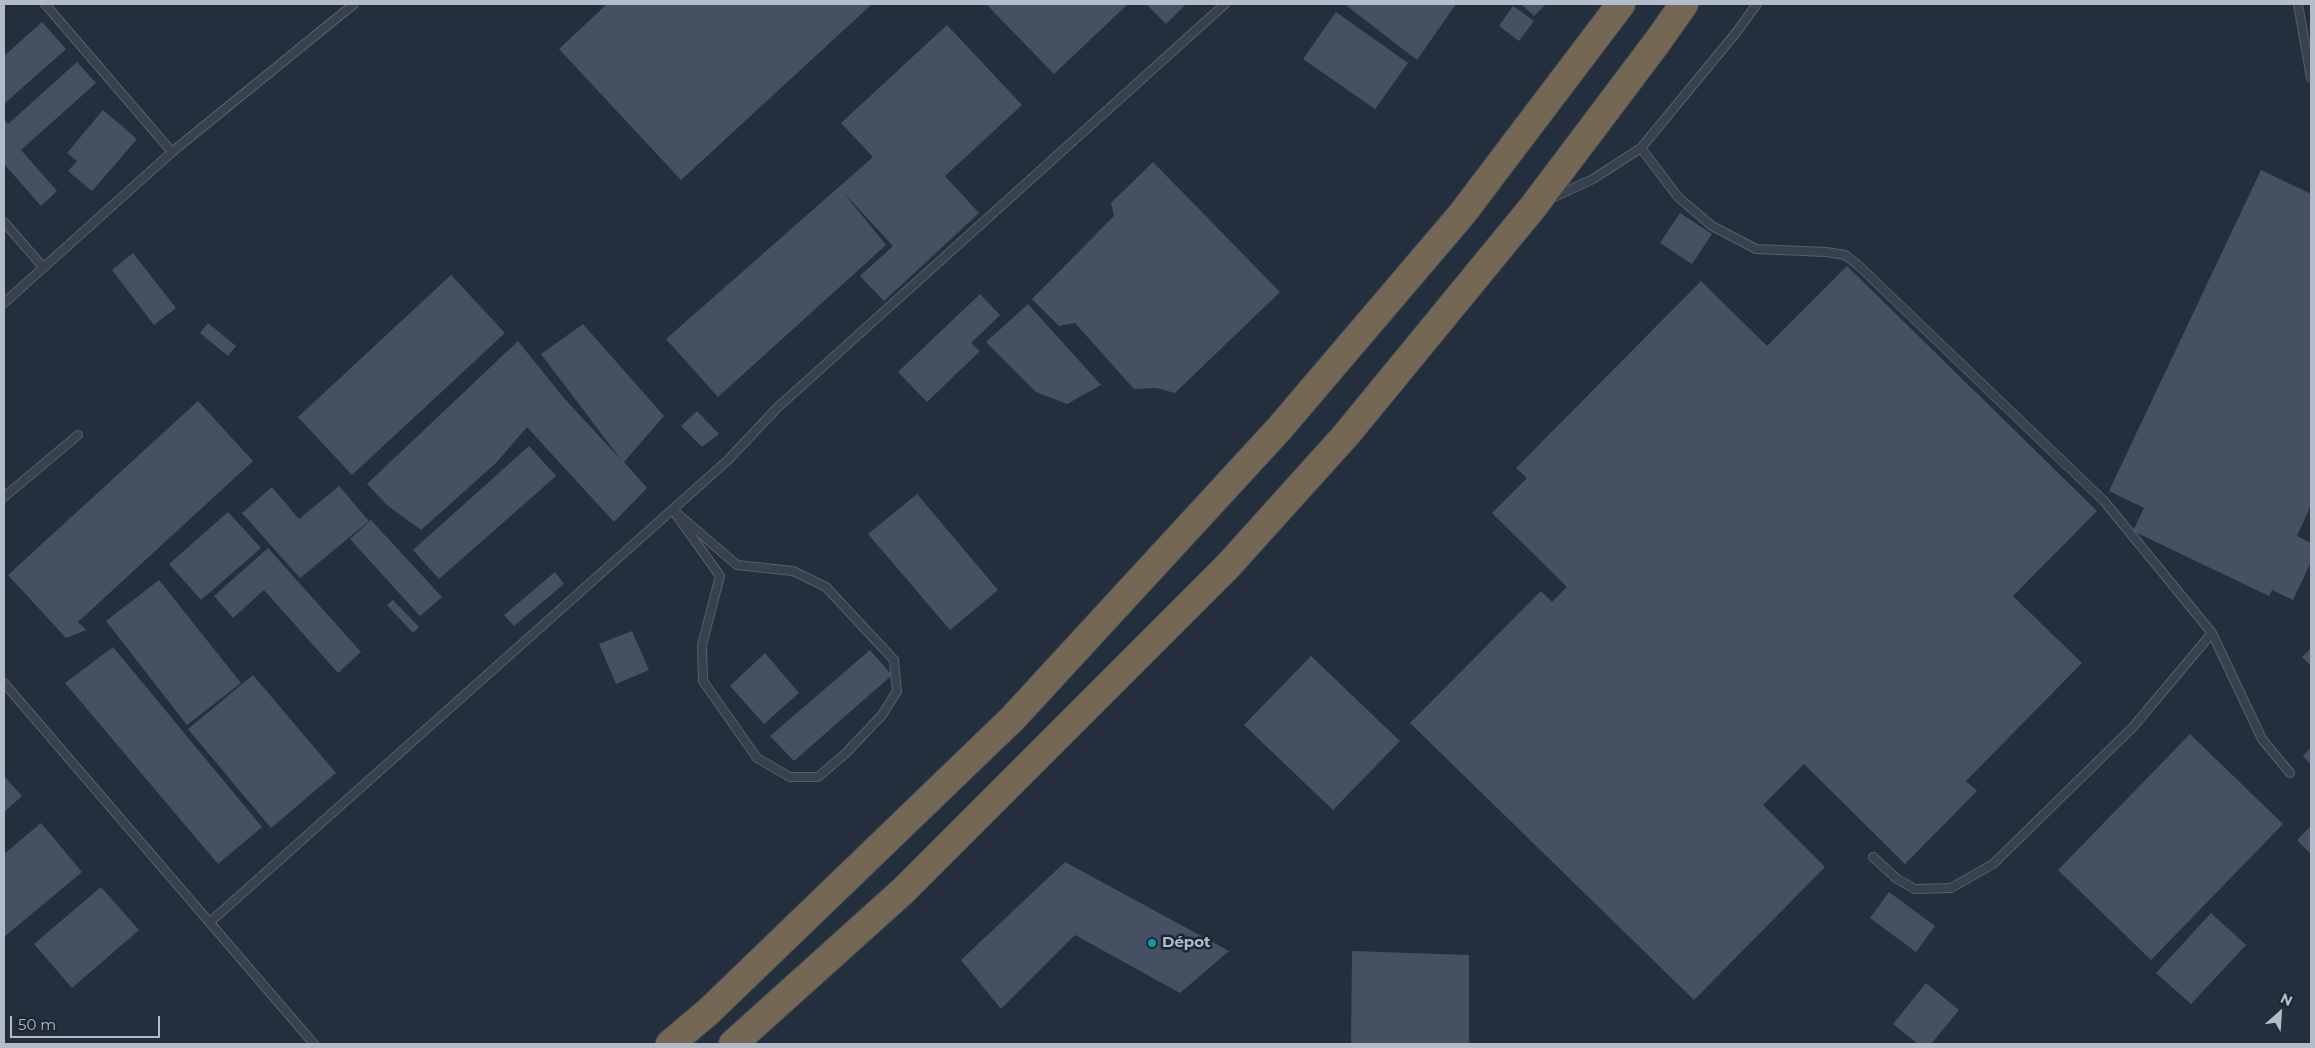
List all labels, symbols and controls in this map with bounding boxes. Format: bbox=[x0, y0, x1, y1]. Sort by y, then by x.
place label: Dépot bbox=[1162, 934, 1211, 952]
marker: Dépot bbox=[1146, 937, 1158, 949]
north arrow bbox=[2255, 988, 2305, 1038]
text: N bbox=[2278, 989, 2296, 1010]
scale bar bbox=[12, 1006, 162, 1038]
text: 50 m bbox=[18, 1015, 56, 1034]

